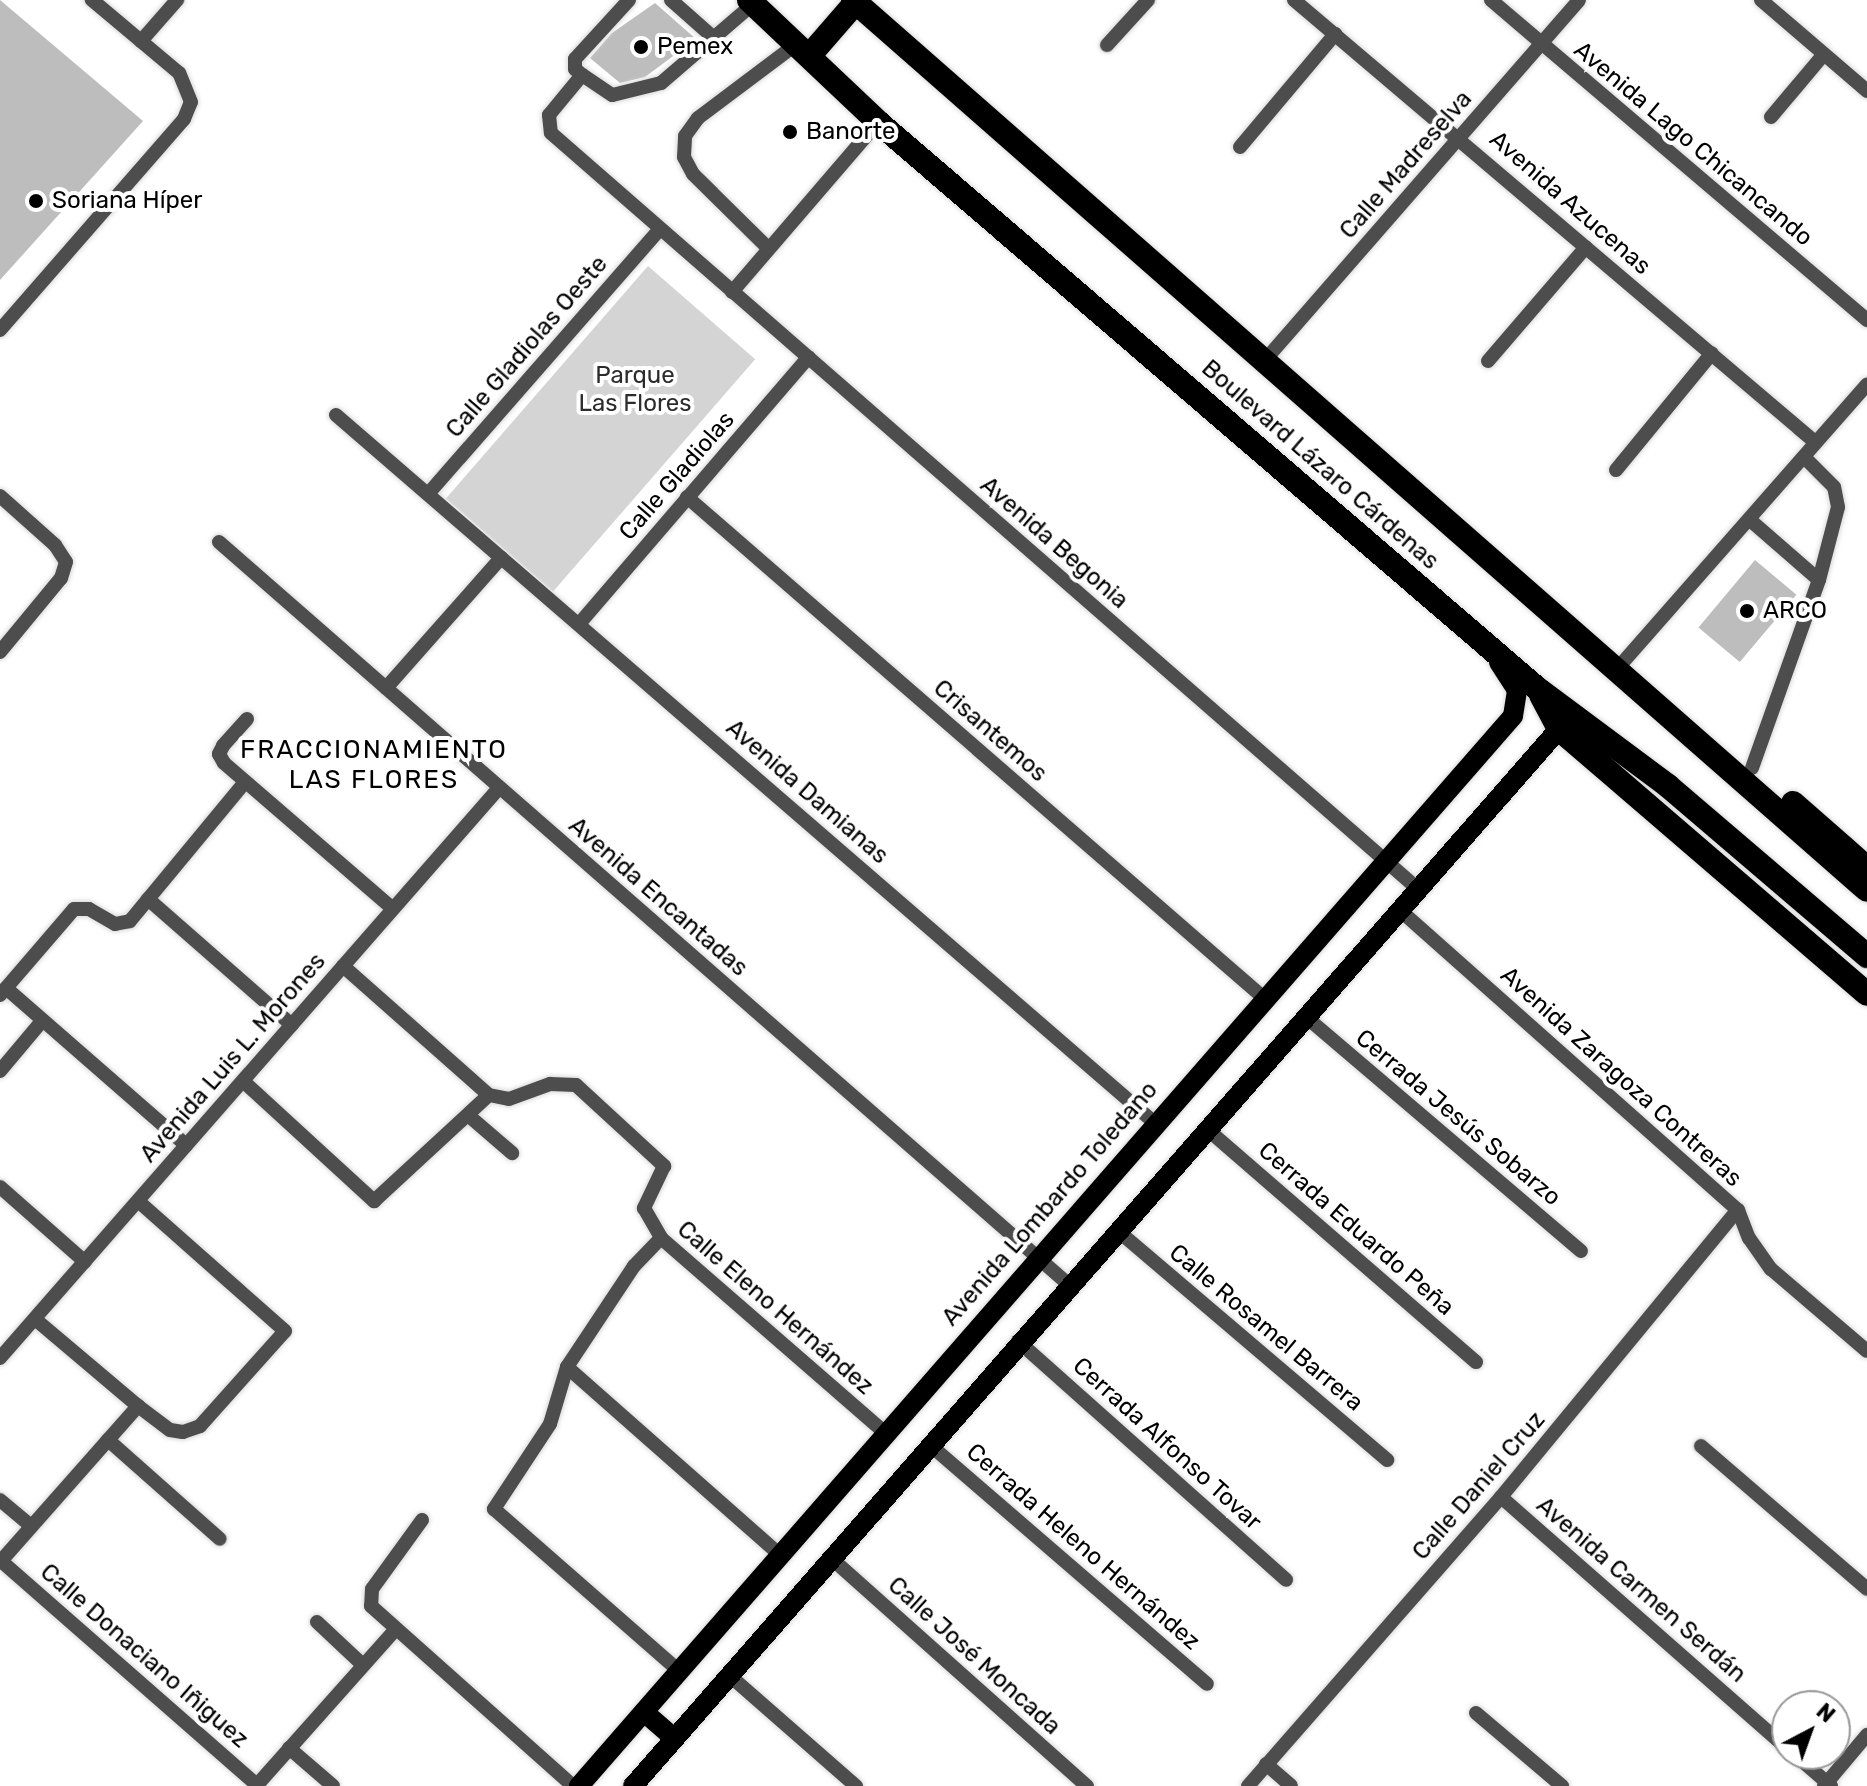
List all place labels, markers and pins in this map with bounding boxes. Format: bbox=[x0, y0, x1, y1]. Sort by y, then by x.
place label: Pemex bbox=[657, 33, 733, 61]
marker: Pemex bbox=[632, 38, 650, 56]
place label: Banorte bbox=[806, 118, 896, 146]
marker: Banorte bbox=[781, 123, 799, 141]
place label: Soriana Híper bbox=[52, 187, 202, 215]
marker: Soriana Híper bbox=[27, 192, 45, 210]
place label: ARCO bbox=[1763, 597, 1827, 625]
marker: ARCO bbox=[1738, 602, 1756, 620]

